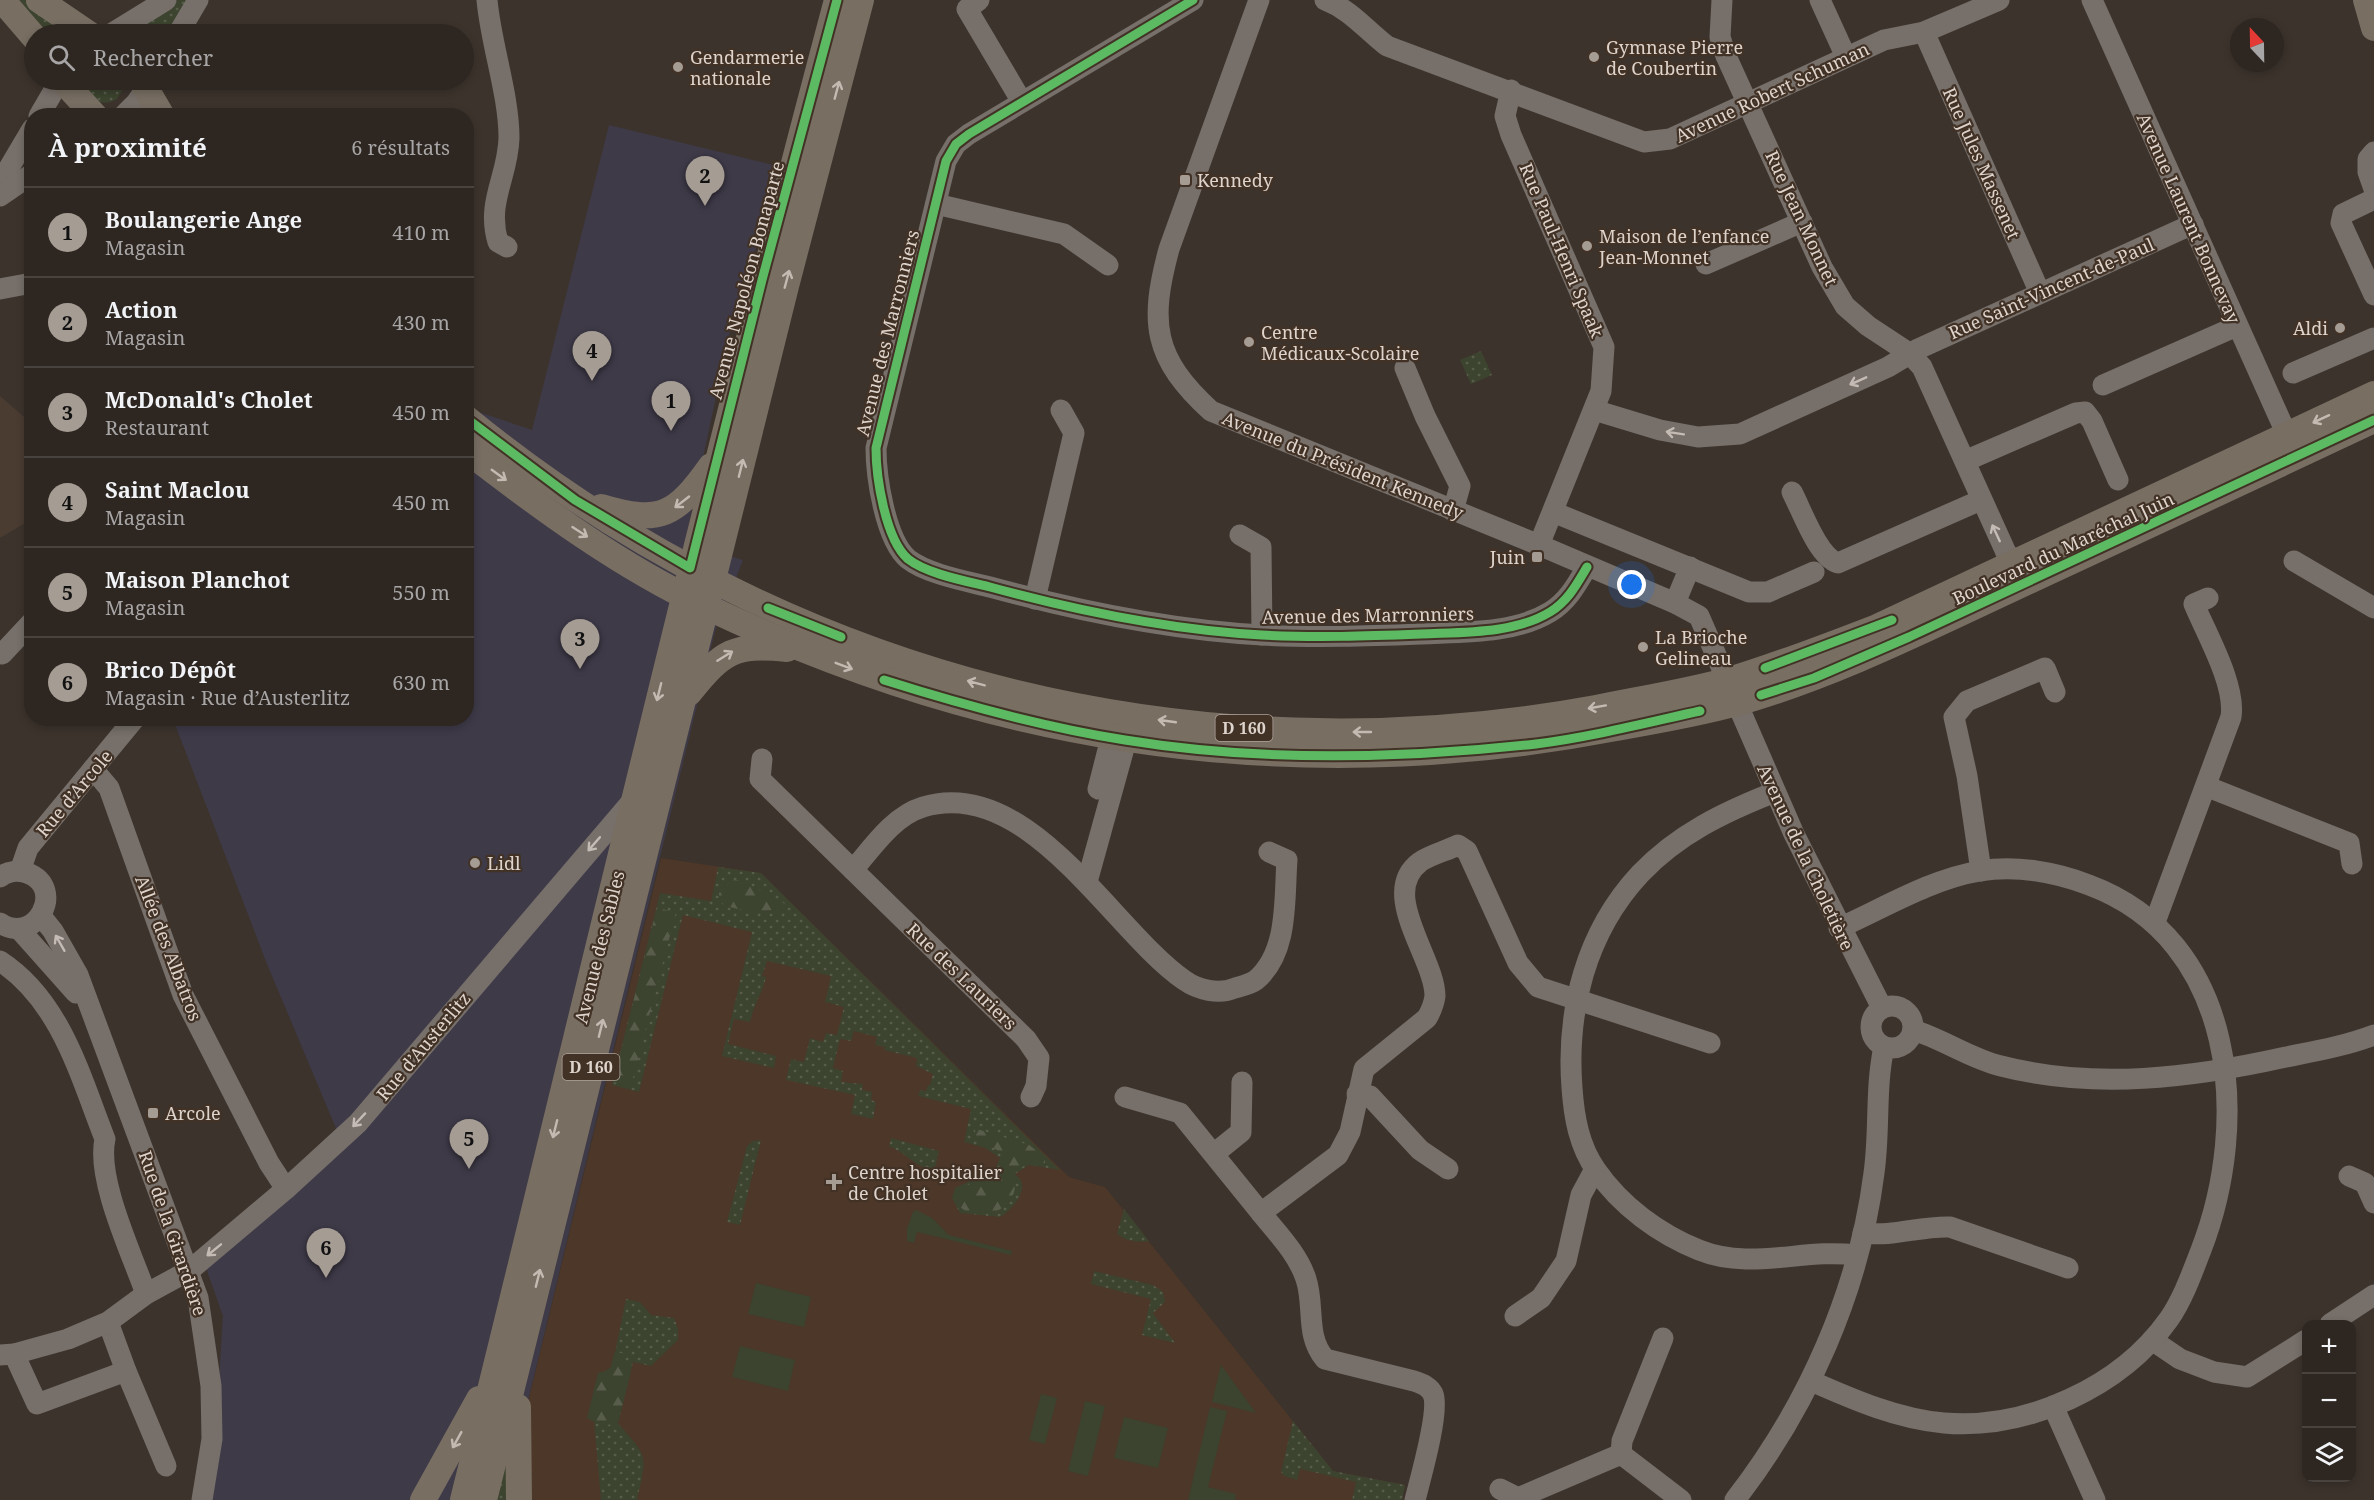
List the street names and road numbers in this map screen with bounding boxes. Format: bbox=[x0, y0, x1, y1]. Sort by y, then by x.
street label: Avenue Robert Schuman bbox=[1671, 36, 1873, 148]
street label: Rue Jules Massenet bbox=[1938, 83, 2026, 243]
street label: Avenue Laurent Bonnevay bbox=[2132, 109, 2247, 328]
street label: Rue Jean Monnet bbox=[1760, 147, 1844, 289]
street label: Avenue Napoléon Bonaparte bbox=[703, 158, 789, 402]
street label: Rue Paul-Henri Spaak bbox=[1514, 159, 1610, 341]
street label: Avenue des Marronniers bbox=[850, 227, 924, 439]
street label: Rue Saint-Vincent-de-Paul bbox=[1944, 232, 2158, 344]
street label: Avenue du Président Kennedy bbox=[1219, 405, 1468, 525]
street label: Boulevard du Maréchal Juin bbox=[1948, 486, 2178, 610]
street label: Avenue des Marronniers bbox=[1262, 601, 1474, 629]
road number: D 160 bbox=[1216, 715, 1272, 741]
street label: Rue d’Arcole bbox=[30, 744, 118, 842]
street label: Avenue de la Choletière bbox=[1752, 760, 1860, 954]
street label: Avenue des Sables bbox=[568, 868, 630, 1026]
street label: Allée des Albatros bbox=[130, 872, 208, 1024]
street label: Rue des Lauriers bbox=[902, 917, 1022, 1035]
street label: Rue d’Austerlitz bbox=[371, 987, 475, 1105]
road number: D 160 bbox=[562, 1054, 620, 1080]
street label: Rue de la Girardière bbox=[133, 1147, 213, 1319]

